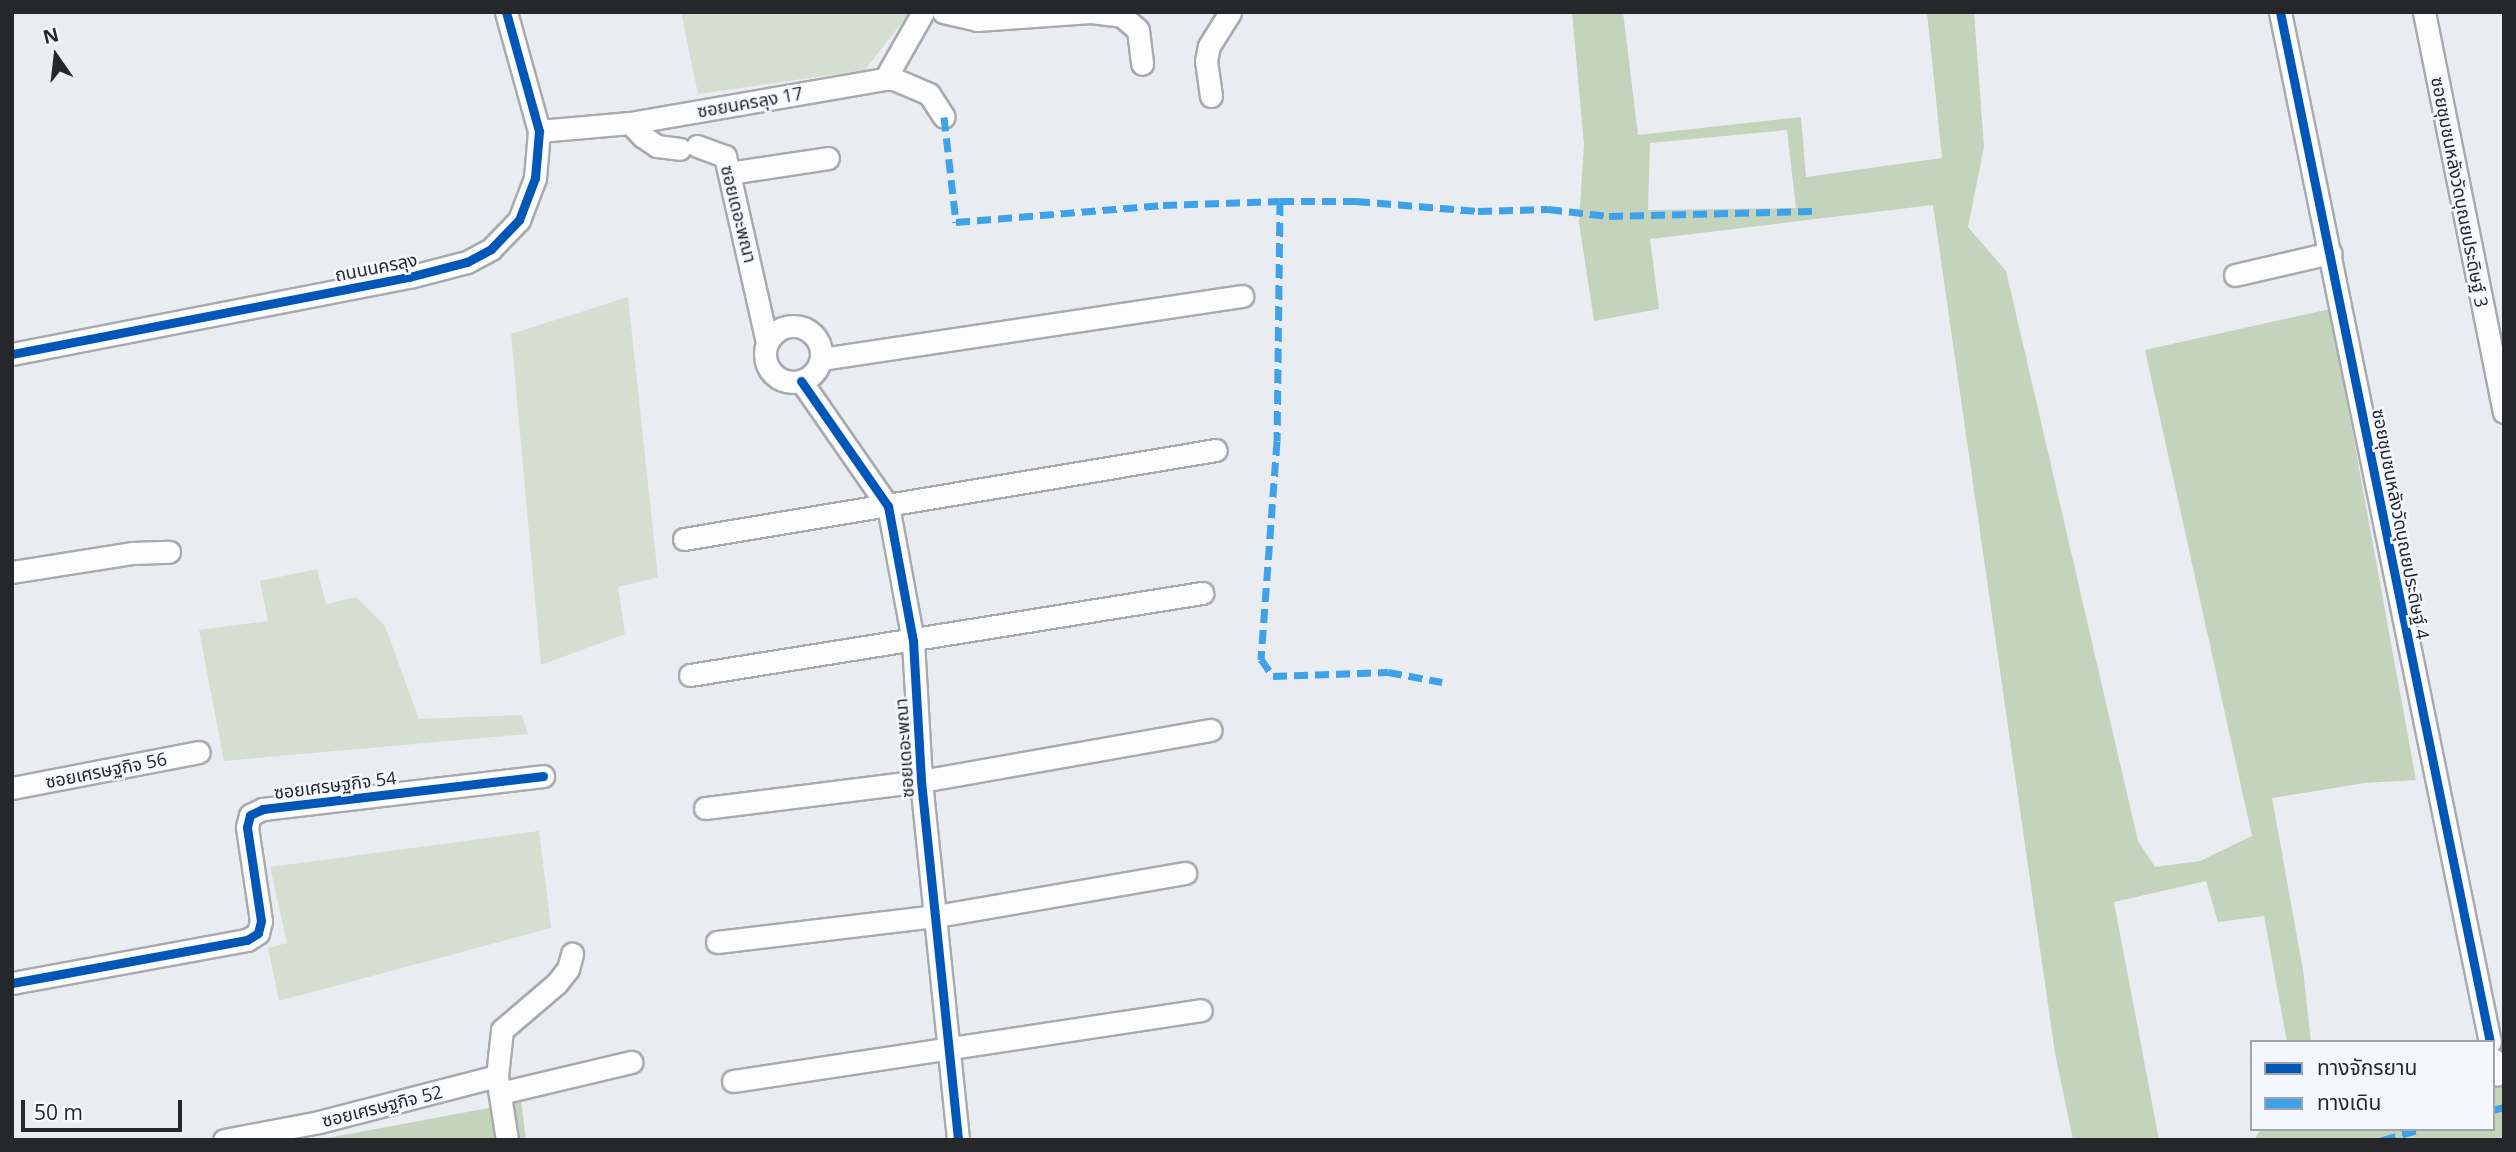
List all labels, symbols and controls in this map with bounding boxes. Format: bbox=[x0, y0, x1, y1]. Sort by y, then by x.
north arrow bbox=[21, 21, 91, 91]
text: N bbox=[40, 21, 62, 50]
street label: ซอยชุมชนหลังวัดบุณยประดิษฐ์ 3 bbox=[2427, 75, 2493, 309]
street label: ซอยนครลุง 17 bbox=[695, 82, 805, 122]
street label: ซอยเดอะพณา bbox=[716, 163, 762, 265]
street label: ถนนนครลุง bbox=[333, 248, 419, 286]
street label: ซอยชุมชนหลังวัดบุณยประดิษฐ์ 4 bbox=[2368, 407, 2434, 641]
street label: ซอยเดอะพณา bbox=[890, 697, 918, 799]
street label: ซอยเศรษฐกิจ 56 bbox=[43, 748, 169, 792]
street label: ซอยเศรษฐกิจ 54 bbox=[273, 767, 397, 803]
legend bbox=[2250, 1040, 2495, 1131]
text: ทางจักรยาน bbox=[2317, 1053, 2418, 1081]
street label: ซอยเศรษฐกิจ 52 bbox=[320, 1081, 444, 1131]
scale bar bbox=[24, 1086, 186, 1130]
text: ทางเดิน bbox=[2317, 1088, 2381, 1116]
text: 50 m bbox=[34, 1098, 83, 1126]

